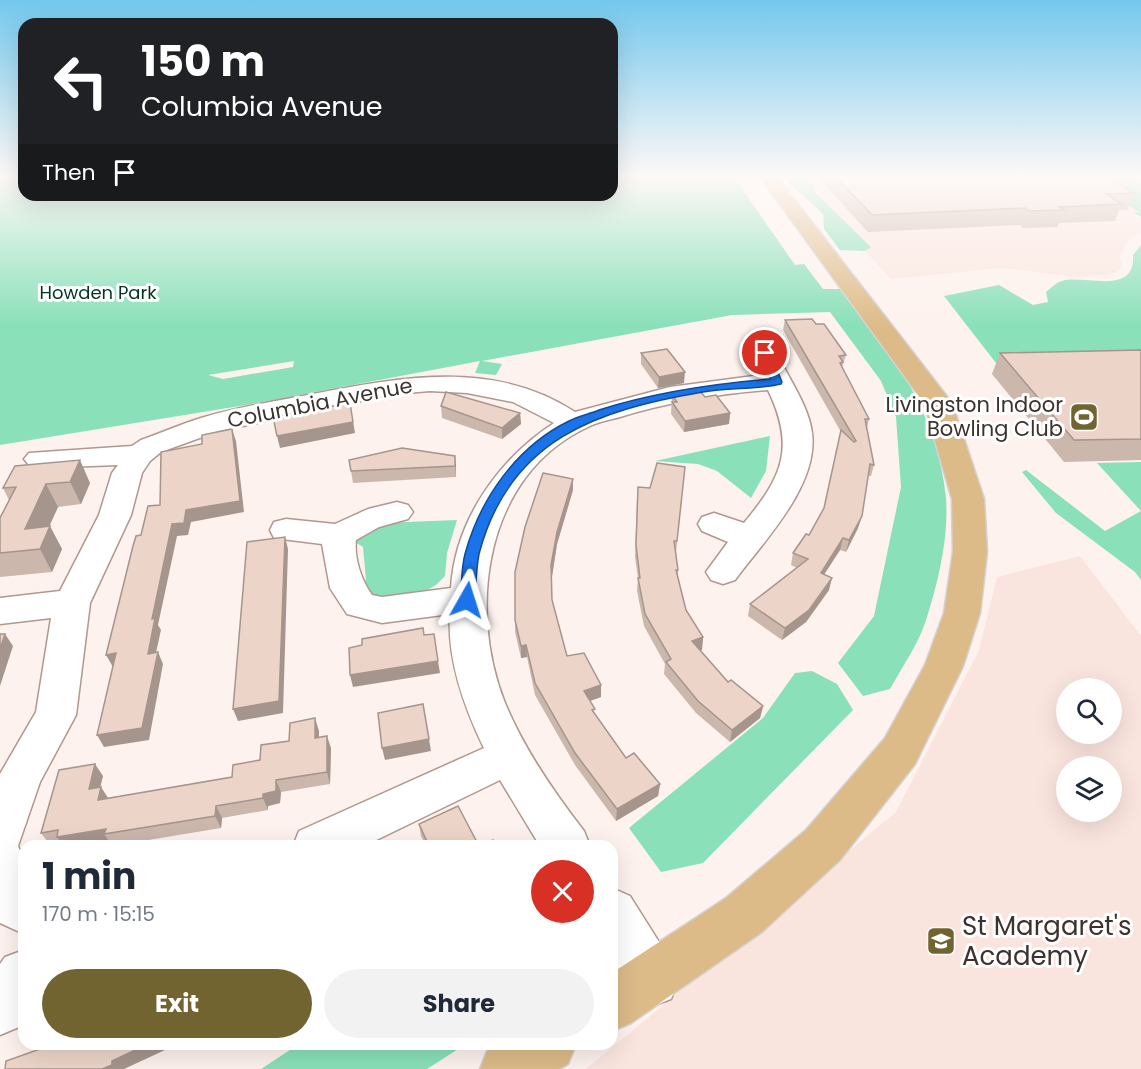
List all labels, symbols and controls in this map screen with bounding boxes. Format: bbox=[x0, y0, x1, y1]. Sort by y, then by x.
text: 150 m bbox=[141, 32, 265, 91]
icon: left bbox=[42, 42, 120, 120]
text: Columbia Avenue bbox=[141, 88, 383, 125]
icon: arrive bbox=[108, 156, 141, 189]
text: Then bbox=[42, 157, 96, 188]
park label: Howden Park bbox=[40, 280, 157, 305]
pin bbox=[739, 327, 790, 378]
icon: arrive bbox=[748, 336, 781, 369]
street label: Columbia Avenue bbox=[225, 370, 415, 435]
place label: Livingston Indoor Bowling Club bbox=[886, 390, 1063, 443]
sports icon: Livingston Indoor Bowling Club bbox=[1068, 401, 1100, 433]
position arrow bbox=[435, 568, 499, 632]
map controls bbox=[1056, 678, 1122, 822]
button: search bbox=[1056, 678, 1122, 744]
button: layers bbox=[1056, 756, 1122, 822]
text: 1 min bbox=[42, 851, 136, 902]
button: close bbox=[531, 860, 594, 923]
text: 170 m · 15:15 bbox=[42, 900, 155, 928]
place label: St Margaret's Academy bbox=[962, 908, 1131, 974]
school or university icon: St Margaret's Academy bbox=[925, 925, 957, 957]
button: Exit bbox=[42, 969, 312, 1038]
button: Share bbox=[324, 969, 594, 1038]

